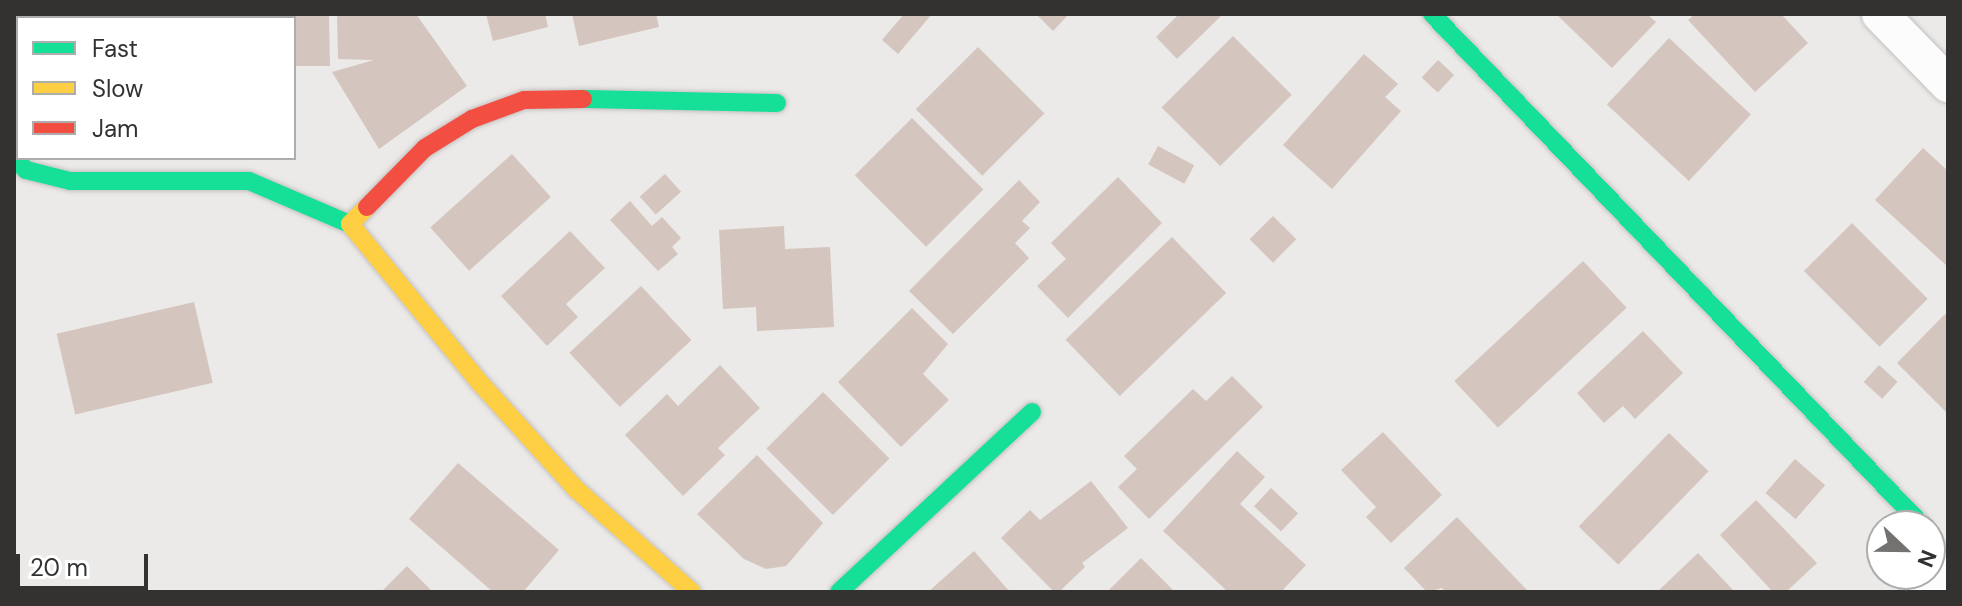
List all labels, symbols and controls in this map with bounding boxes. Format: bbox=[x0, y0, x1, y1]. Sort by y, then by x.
legend bbox=[16, 16, 296, 160]
text: Fast bbox=[92, 33, 138, 64]
text: Slow bbox=[92, 73, 143, 104]
text: Jam bbox=[92, 113, 138, 144]
north arrow bbox=[1866, 510, 1946, 590]
scale bar bbox=[20, 538, 152, 588]
text: N bbox=[1910, 546, 1943, 571]
text: 20 m bbox=[30, 552, 88, 583]

